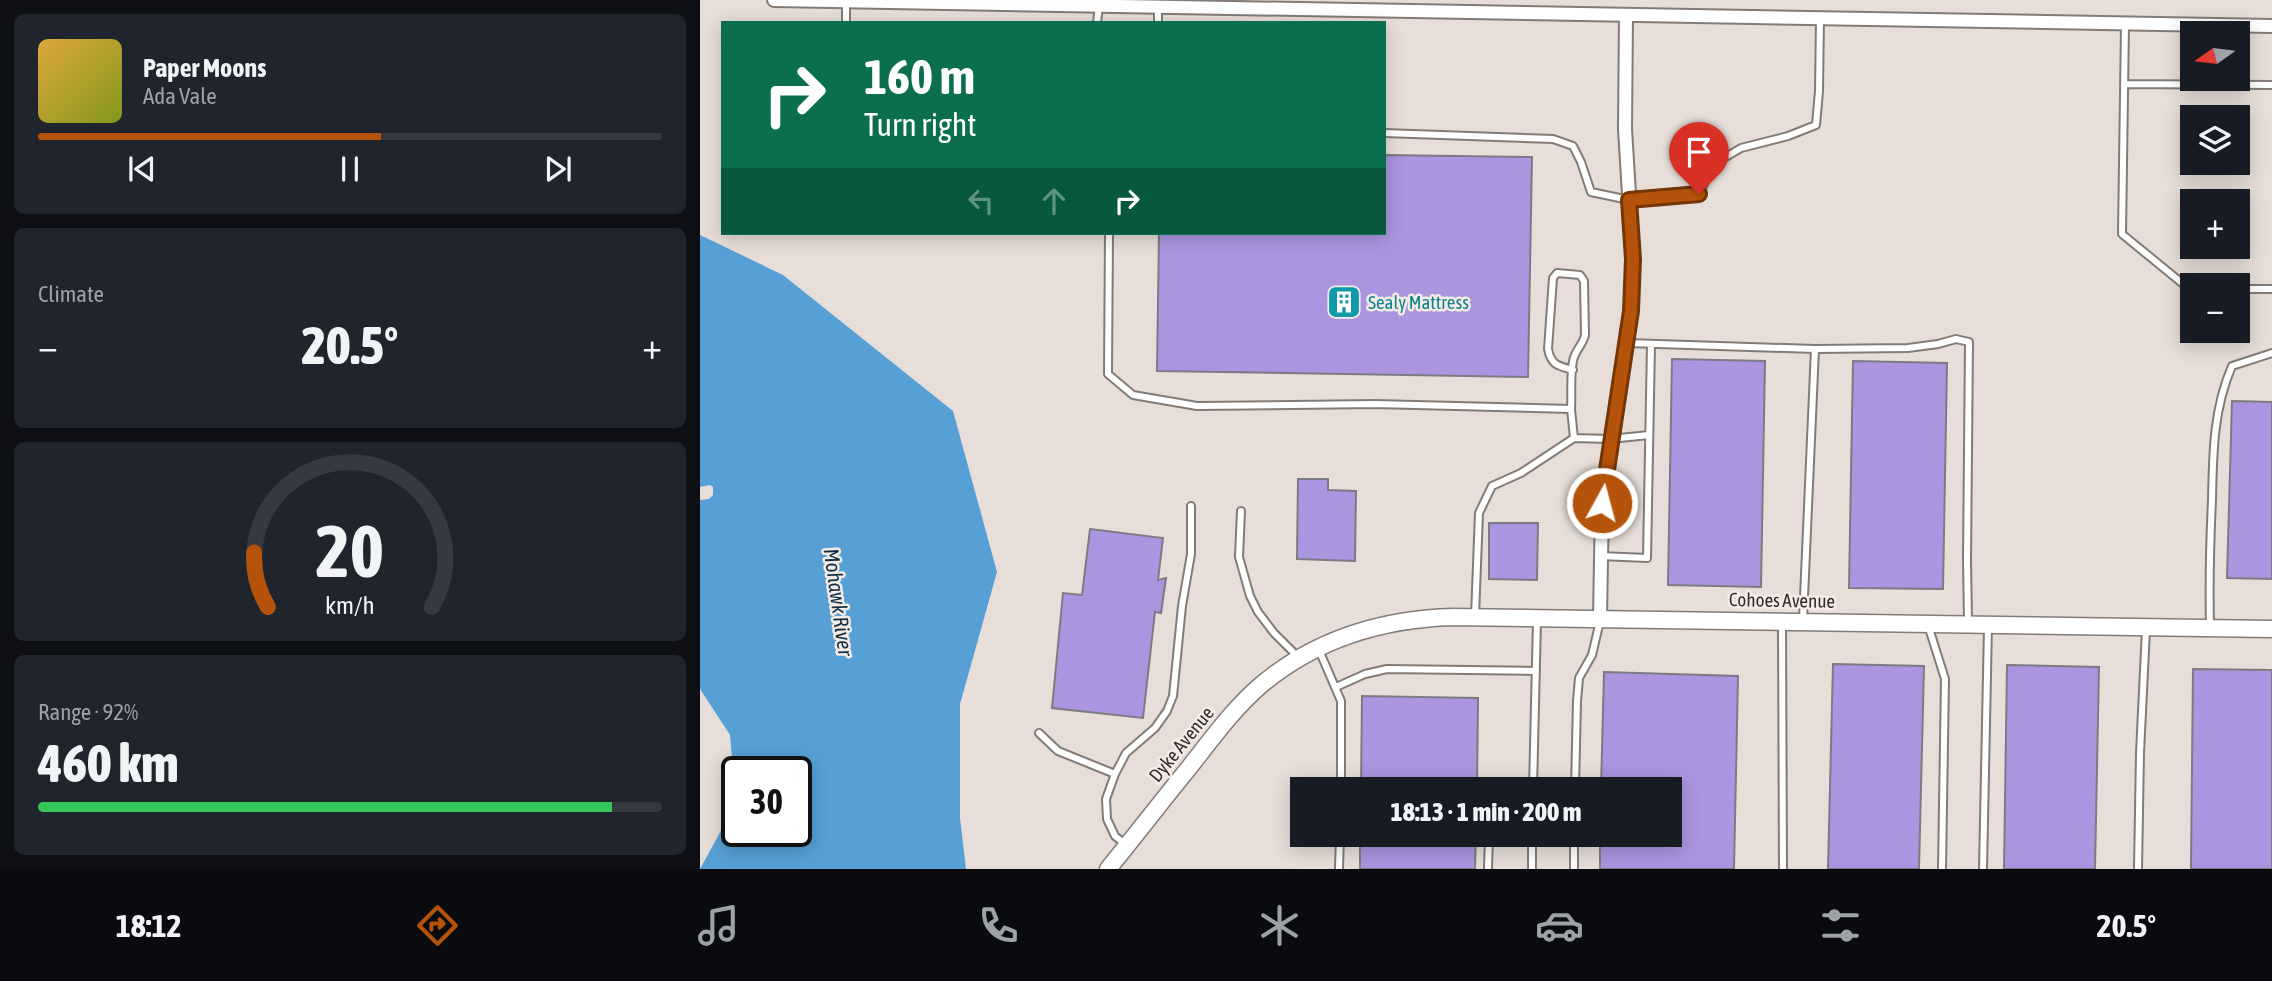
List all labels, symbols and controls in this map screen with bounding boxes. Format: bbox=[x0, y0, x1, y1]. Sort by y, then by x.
north arrow bbox=[2180, 21, 2250, 91]
map controls bbox=[2180, 21, 2250, 343]
text: 160 m bbox=[864, 48, 975, 104]
icon: right bbox=[749, 49, 840, 140]
text: Paper Moons bbox=[143, 53, 266, 83]
text: Ada Vale bbox=[143, 83, 217, 109]
button: layers bbox=[2180, 105, 2250, 175]
text: Turn right bbox=[864, 106, 977, 143]
pin bbox=[1669, 122, 1729, 194]
icon: arrive bbox=[1680, 133, 1718, 171]
icon: previous bbox=[123, 150, 161, 188]
icon: pause bbox=[331, 150, 369, 188]
icon: next bbox=[539, 150, 577, 188]
icon: left bbox=[962, 182, 1000, 220]
icon: ahead bbox=[1035, 182, 1073, 220]
icon: right bbox=[1108, 182, 1146, 220]
button: + bbox=[2180, 189, 2250, 259]
button: − bbox=[2180, 273, 2250, 343]
text: Climate bbox=[38, 281, 104, 307]
building icon: Sealy Mattress bbox=[1325, 283, 1363, 321]
place label: Sealy Mattress bbox=[1368, 291, 1469, 313]
text: 20.5° bbox=[302, 315, 398, 375]
text: − bbox=[38, 324, 58, 367]
text: + bbox=[642, 324, 662, 367]
position arrow bbox=[1565, 466, 1639, 540]
text: 20 bbox=[316, 510, 384, 593]
water label: Mohawk River bbox=[820, 547, 859, 658]
street label: Cohoes Avenue bbox=[1729, 588, 1835, 612]
text: km/h bbox=[325, 591, 375, 619]
text: Range · 92% bbox=[38, 699, 138, 725]
street label: Dyke Avenue bbox=[1144, 702, 1218, 786]
text: 460 km bbox=[38, 733, 179, 793]
speed limit sign: 30 bbox=[721, 756, 812, 847]
text: 18:13 · 1 min · 200 m bbox=[1391, 797, 1581, 827]
icon: directions bbox=[413, 901, 462, 950]
icon: music bbox=[694, 901, 743, 950]
icon: phone bbox=[974, 901, 1023, 950]
icon: climate bbox=[1255, 901, 1304, 950]
icon: car bbox=[1535, 901, 1584, 950]
icon: filters bbox=[1816, 901, 1865, 950]
text: 18:12 bbox=[116, 907, 182, 944]
text: 20.5° bbox=[2096, 907, 2156, 944]

